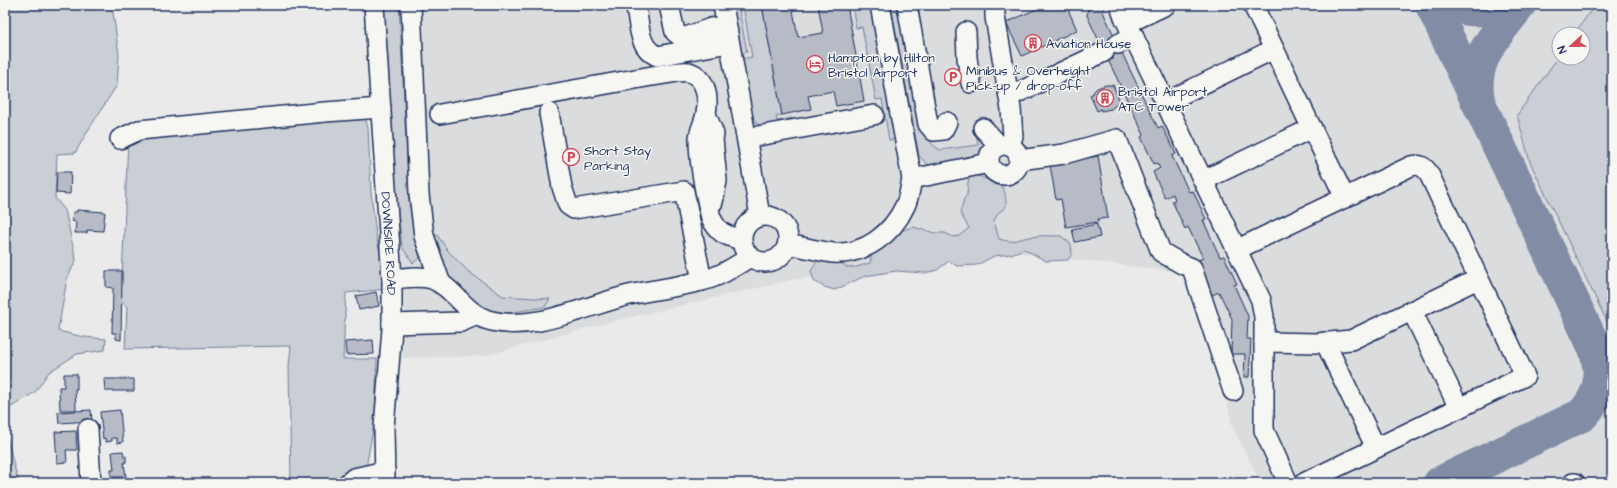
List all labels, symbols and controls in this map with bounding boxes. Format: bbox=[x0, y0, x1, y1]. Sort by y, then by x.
north arrow bbox=[1551, 26, 1591, 66]
building icon: Aviation House bbox=[1023, 33, 1043, 53]
place label: Aviation House bbox=[1046, 35, 1131, 53]
text: N bbox=[1554, 43, 1570, 56]
place label: Hampton by Hilton Bristol Airport bbox=[828, 49, 935, 82]
hotel icon: Hampton by Hilton Bristol Airport bbox=[805, 54, 825, 74]
place label: Minibus & Overheight Pick-up / drop-off bbox=[966, 62, 1091, 95]
parking icon: Minibus & Overheight Pick-up / drop-off bbox=[943, 67, 963, 87]
place label: Bristol Airport ATC Tower bbox=[1118, 83, 1208, 116]
building icon: Bristol Airport ATC Tower bbox=[1095, 88, 1115, 108]
place label: Short Stay Parking bbox=[584, 142, 651, 176]
parking icon: Short Stay Parking bbox=[561, 147, 581, 167]
street label: DOWNSIDE ROAD bbox=[376, 191, 400, 296]

